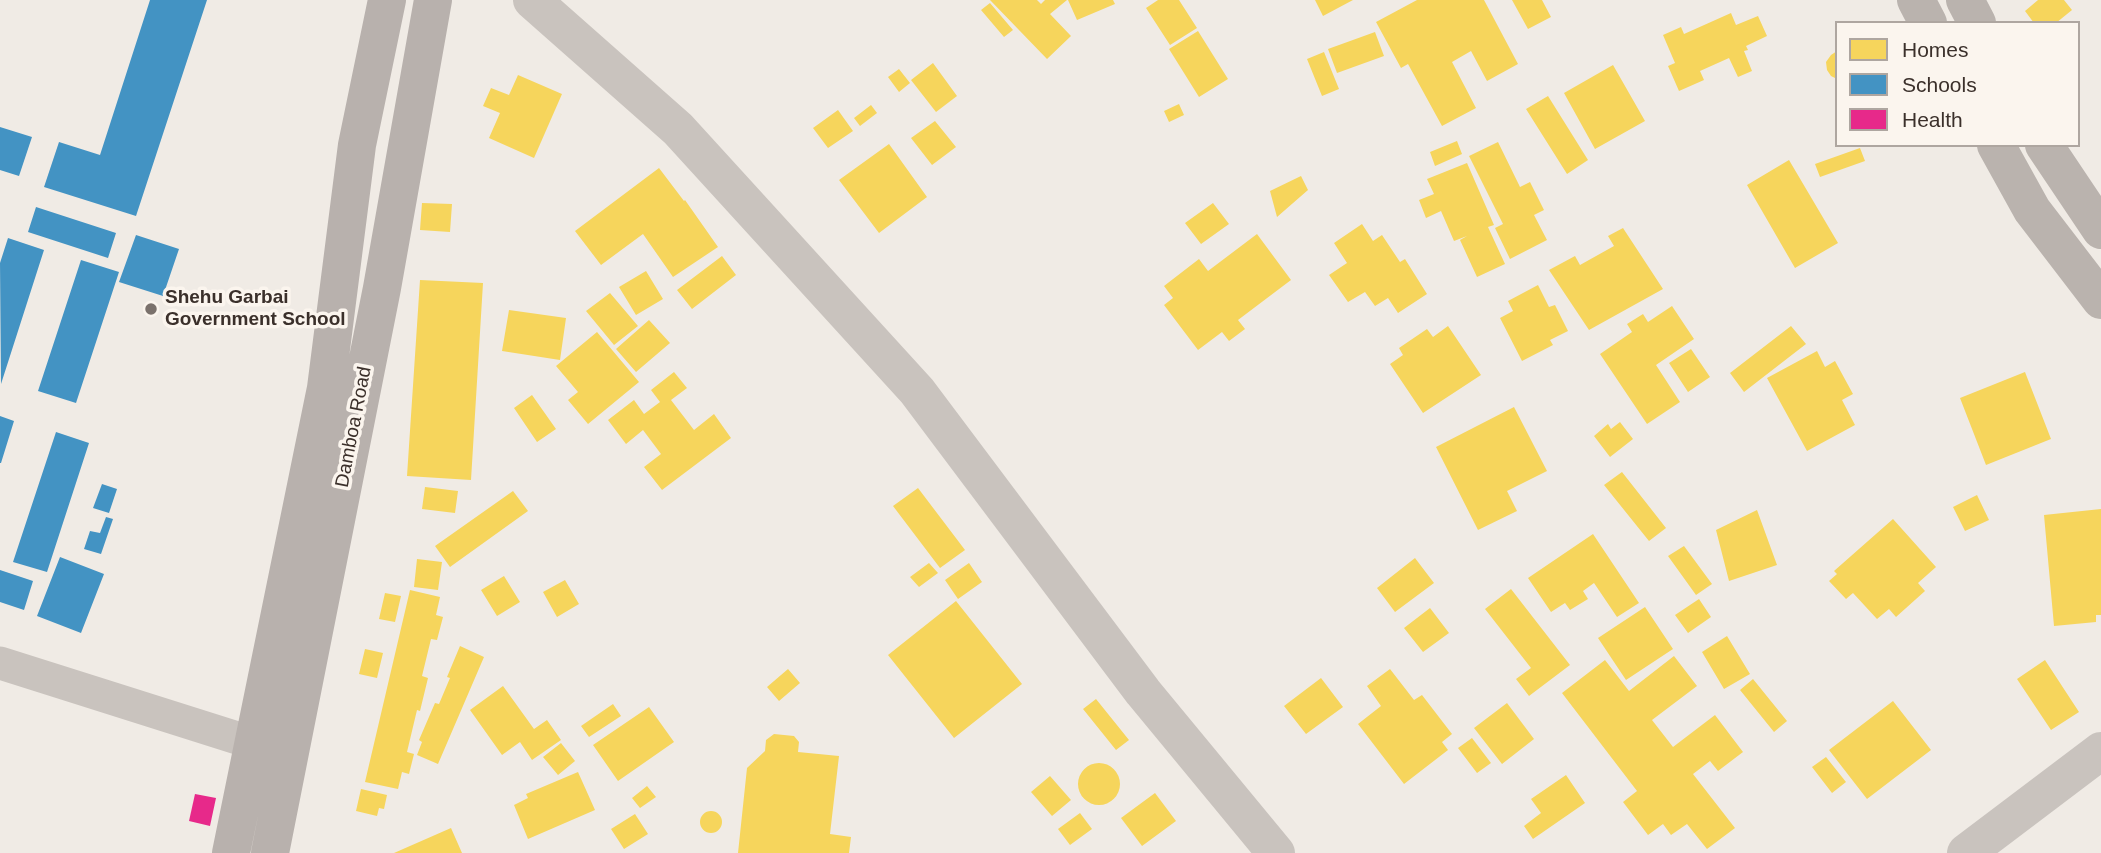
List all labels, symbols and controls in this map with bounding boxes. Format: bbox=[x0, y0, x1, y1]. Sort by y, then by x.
legend bbox=[1835, 21, 2080, 147]
text: Homes bbox=[1902, 38, 1969, 61]
text: Schools bbox=[1902, 73, 1977, 96]
text: Health bbox=[1902, 108, 1963, 131]
place label: Shehu Garbai Government School bbox=[165, 287, 346, 331]
marker: Shehu Garbai Government School bbox=[143, 301, 159, 317]
street label: Damboa Road bbox=[331, 365, 377, 489]

